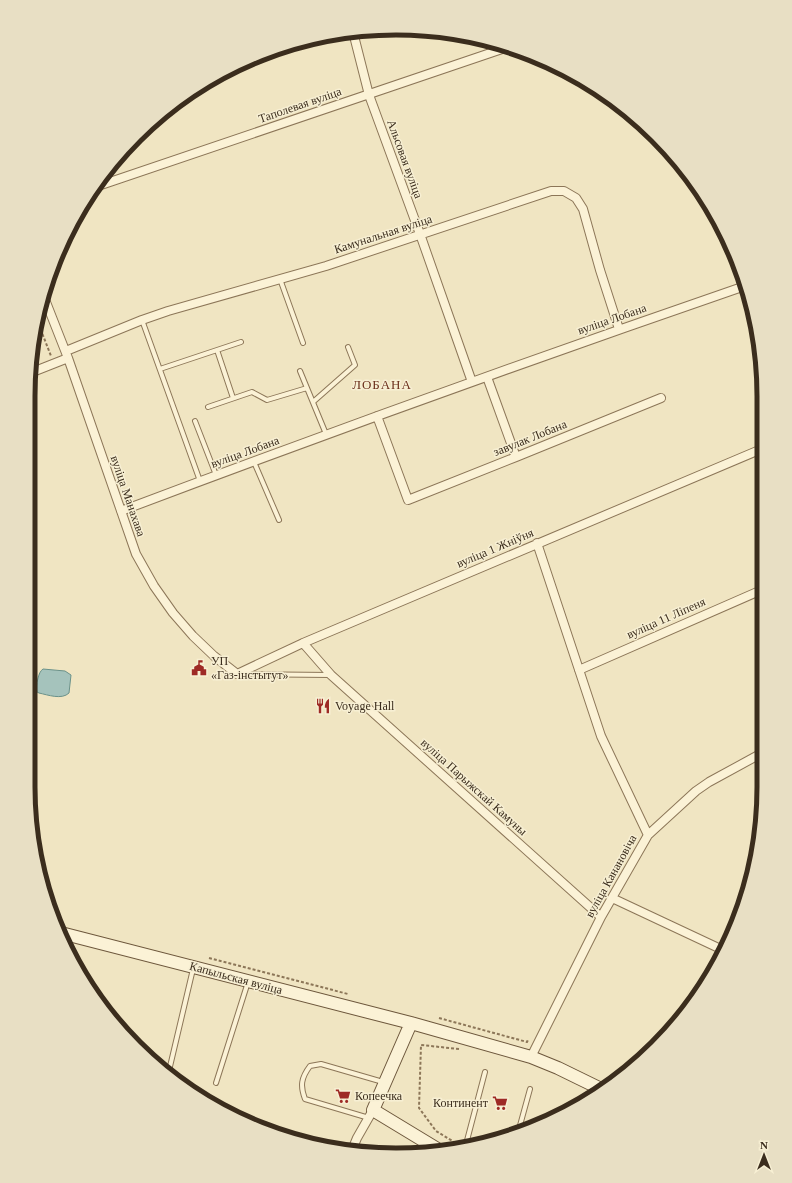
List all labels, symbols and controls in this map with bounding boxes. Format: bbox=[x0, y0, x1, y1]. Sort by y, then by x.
street label: Таполевая вуліца bbox=[257, 84, 344, 126]
street label: Альсовая вуліца bbox=[384, 118, 426, 201]
street label: Камунальная вуліца bbox=[332, 211, 434, 256]
street label: вуліца Лобана bbox=[576, 300, 649, 337]
district label: ЛОБАНА bbox=[352, 377, 412, 392]
street label: завулак Лобана bbox=[491, 417, 569, 459]
street label: вуліца Лобана bbox=[209, 433, 282, 471]
street label: вуліца Манахава bbox=[108, 454, 149, 539]
street label: вуліца 1 Жніўня bbox=[454, 525, 536, 571]
street label: вуліца 11 Ліпеня bbox=[625, 594, 708, 642]
place label: УП «Газ-інстытут» bbox=[211, 654, 288, 682]
public building icon: УП «Газ-інстытут» bbox=[190, 659, 208, 677]
restaurant icon: Voyage Hall bbox=[314, 697, 332, 715]
place label: Voyage Hall bbox=[335, 699, 395, 713]
street label: вуліца Парыжскай Камуны bbox=[418, 736, 530, 838]
street label: вуліца Канановіча bbox=[582, 832, 640, 920]
street label: Капыльская вуліца bbox=[188, 959, 285, 997]
supermarket icon: Копеечка bbox=[334, 1087, 352, 1105]
place label: Копеечка bbox=[355, 1089, 403, 1103]
supermarket icon: Континент bbox=[491, 1094, 509, 1112]
place label: Континент bbox=[433, 1096, 489, 1110]
north arrow bbox=[744, 1135, 784, 1175]
text: N bbox=[760, 1139, 768, 1151]

